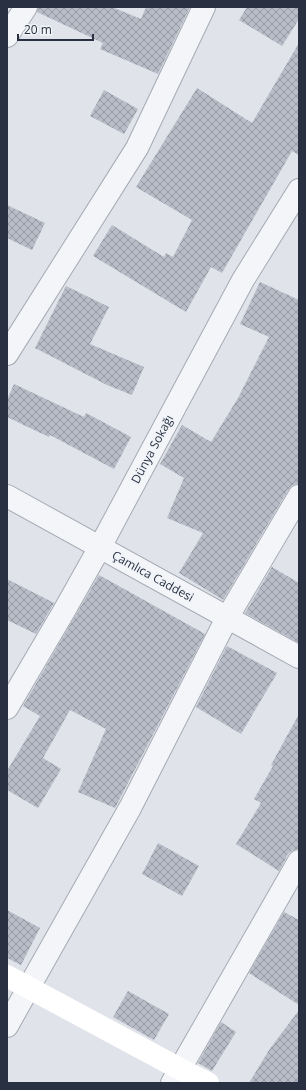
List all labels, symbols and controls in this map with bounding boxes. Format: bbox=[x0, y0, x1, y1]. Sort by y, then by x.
scale bar bbox=[18, 16, 93, 42]
text: 20 m bbox=[24, 21, 52, 38]
street label: Dünya Sokağı bbox=[127, 412, 177, 486]
street label: Çamlıca Caddesi bbox=[109, 546, 197, 606]

